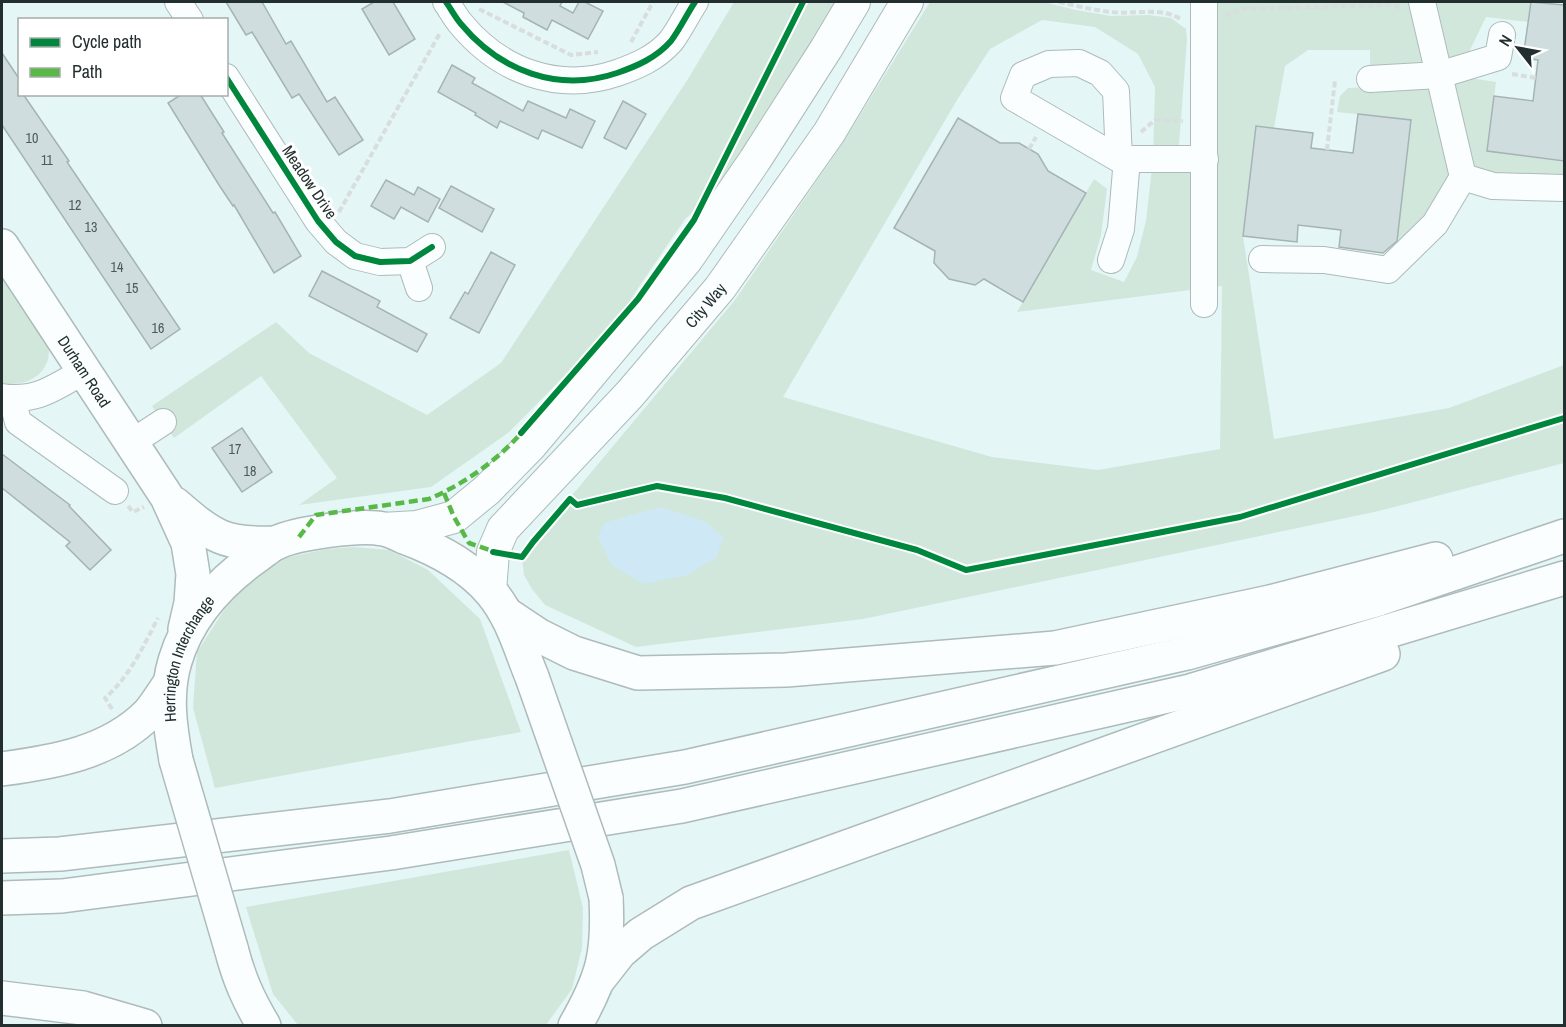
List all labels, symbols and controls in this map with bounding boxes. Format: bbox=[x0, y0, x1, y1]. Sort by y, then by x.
legend bbox=[18, 18, 228, 96]
north arrow bbox=[1488, 18, 1548, 78]
text: Cycle path bbox=[72, 29, 142, 54]
text: N bbox=[1493, 31, 1517, 50]
text: Path bbox=[72, 59, 102, 84]
house number: 10 bbox=[26, 129, 38, 147]
street label: Meadow Drive bbox=[277, 141, 343, 223]
house number: 11 bbox=[41, 151, 54, 169]
house number: 12 bbox=[69, 196, 81, 214]
house number: 13 bbox=[85, 218, 97, 236]
house number: 14 bbox=[111, 258, 124, 276]
street label: City Way bbox=[680, 278, 731, 332]
house number: 15 bbox=[126, 279, 138, 297]
house number: 16 bbox=[152, 319, 164, 337]
street label: Durham Road bbox=[53, 331, 116, 412]
house number: 17 bbox=[229, 440, 241, 458]
house number: 18 bbox=[244, 462, 256, 480]
street label: Herrington Interchange bbox=[158, 590, 219, 723]

